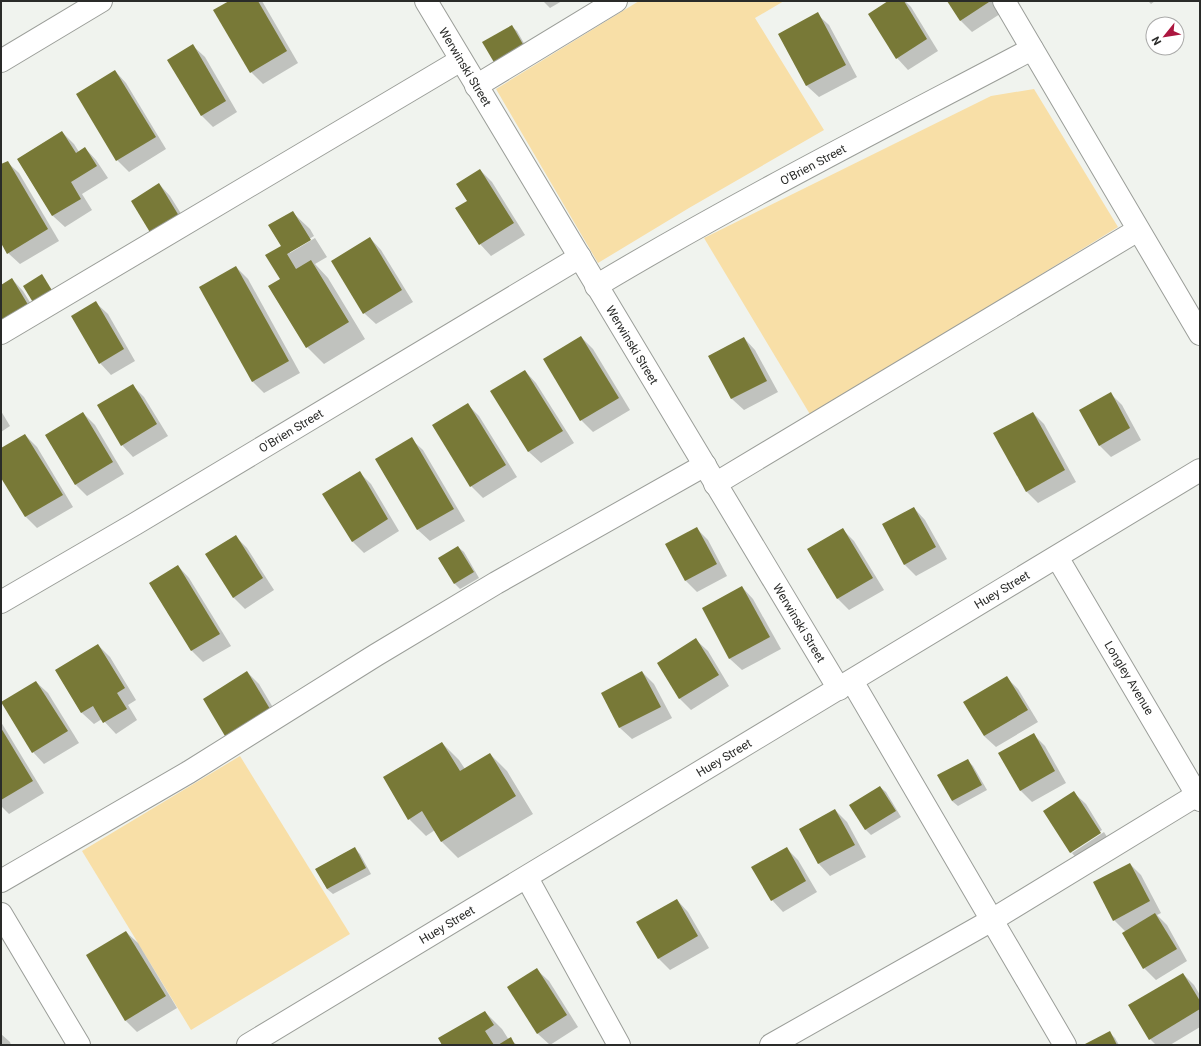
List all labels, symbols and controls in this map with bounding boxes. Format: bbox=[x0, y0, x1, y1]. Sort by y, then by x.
north arrow bbox=[1145, 16, 1185, 56]
street label: Werwinski Street bbox=[436, 25, 494, 109]
text: N bbox=[1149, 34, 1164, 47]
street label: O'Brien Street bbox=[778, 142, 848, 188]
street label: Werwinski Street bbox=[603, 303, 661, 387]
street label: O'Brien Street bbox=[256, 406, 326, 456]
street label: Huey Street bbox=[972, 568, 1032, 612]
street label: Werwinski Street bbox=[770, 581, 828, 665]
street label: Longley Avenue bbox=[1101, 638, 1157, 718]
street label: Huey Street bbox=[694, 736, 754, 780]
street label: Huey Street bbox=[417, 903, 477, 947]

